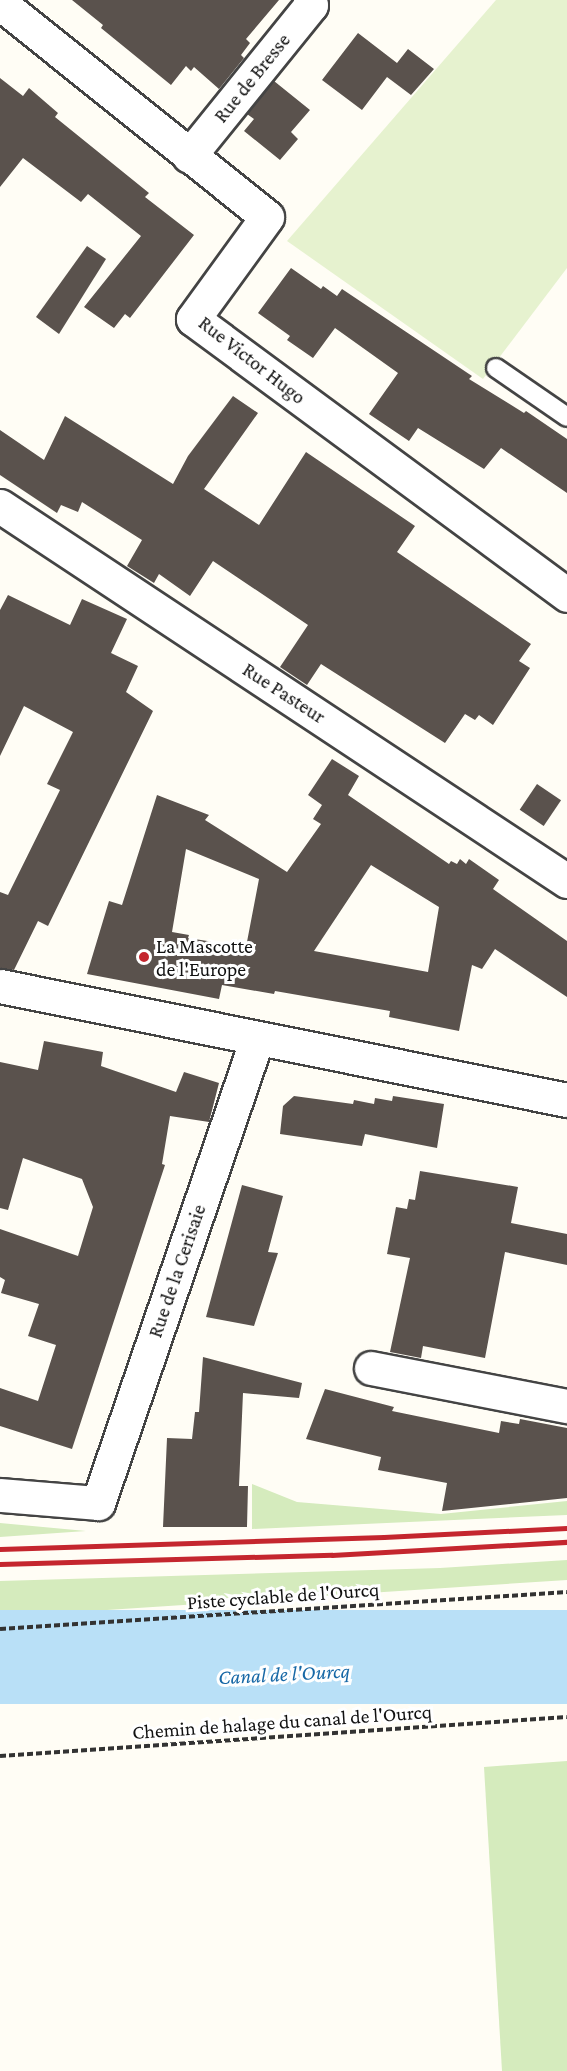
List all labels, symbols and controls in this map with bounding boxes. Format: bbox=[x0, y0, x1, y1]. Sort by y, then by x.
street label: Rue de Bresse bbox=[209, 29, 295, 127]
street label: Rue Victor Hugo bbox=[194, 311, 310, 409]
street label: Rue Pasteur bbox=[238, 657, 330, 729]
place label: La Mascotte de l'Europe bbox=[156, 934, 253, 981]
marker: La Mascotte de l'Europe bbox=[137, 950, 151, 964]
street label: Rue de la Cerisaie bbox=[143, 1201, 211, 1341]
street label: Piste cyclable de l'Ourcq bbox=[186, 1577, 380, 1615]
water label: Canal de l'Ourcq bbox=[218, 1658, 350, 1690]
street label: Chemin de halage du canal de l'Ourcq bbox=[131, 1700, 433, 1744]

